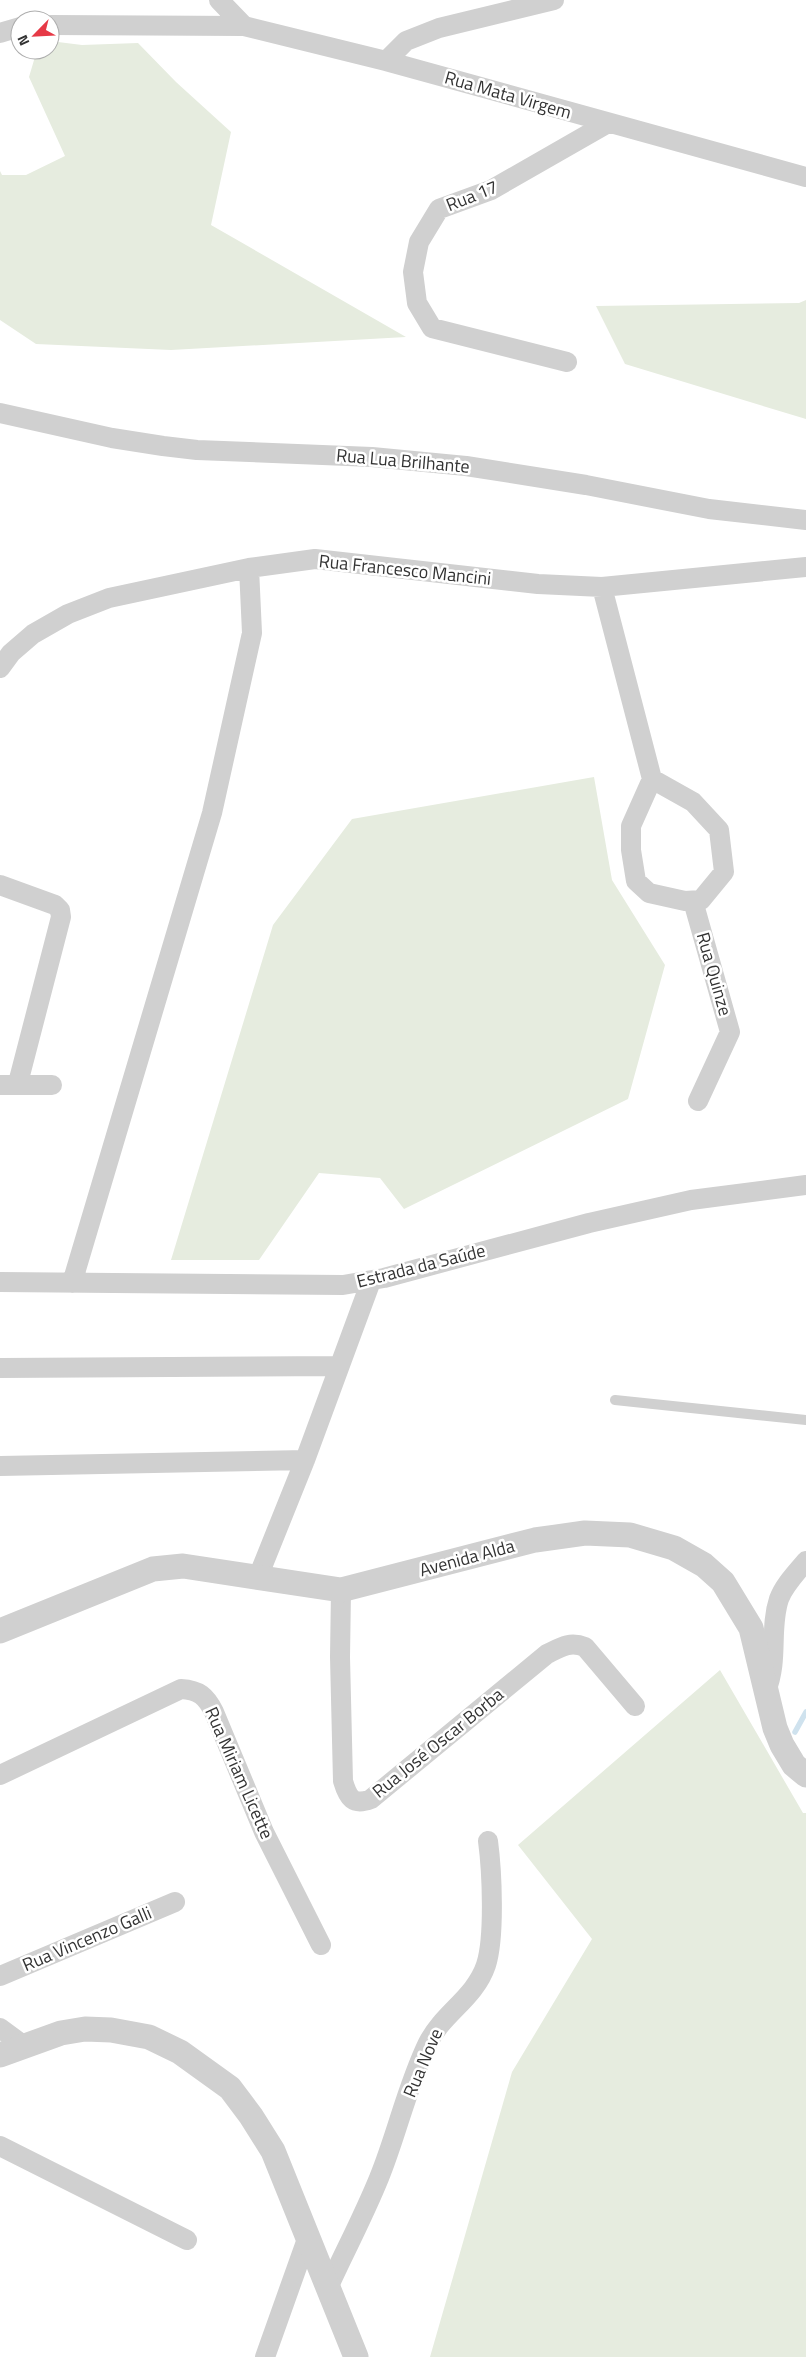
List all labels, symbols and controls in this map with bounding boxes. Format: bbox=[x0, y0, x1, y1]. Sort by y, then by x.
north arrow bbox=[10, 10, 60, 60]
text: N bbox=[11, 32, 34, 49]
street label: Rua Mata Virgem bbox=[441, 63, 575, 126]
street label: Rua 17 bbox=[442, 173, 502, 218]
street label: Rua Lua Brilhante bbox=[335, 441, 471, 480]
street label: Rua Francesco Mancini bbox=[318, 547, 493, 592]
street label: Rua Quinze bbox=[690, 929, 739, 1019]
street label: Estrada da Saúde bbox=[354, 1236, 488, 1295]
street label: Avenida Alda bbox=[416, 1532, 517, 1583]
street label: Rua José Oscar Borba bbox=[366, 1681, 509, 1804]
street label: Rua Miriam Licette bbox=[198, 1702, 281, 1843]
street label: Rua Vincenzo Galli bbox=[18, 1899, 156, 1978]
street label: Rua Nove bbox=[396, 2024, 449, 2101]

